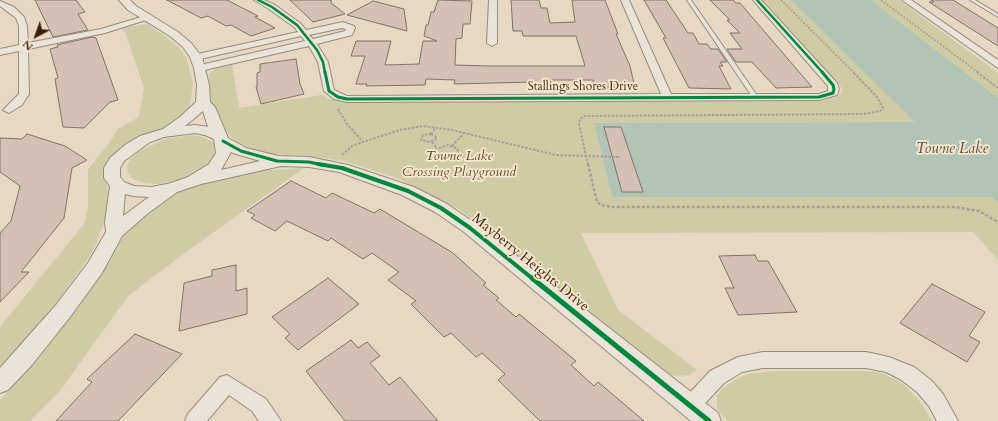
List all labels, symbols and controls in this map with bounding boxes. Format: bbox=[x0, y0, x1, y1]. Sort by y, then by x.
north arrow bbox=[16, 16, 56, 56]
text: N bbox=[19, 37, 36, 54]
street label: Stallings Shores Drive bbox=[528, 80, 638, 94]
water label: Towne Lake bbox=[916, 141, 988, 159]
park label: Towne Lake Crossing Playground bbox=[402, 149, 516, 182]
street label: Mayberry Heights Drive bbox=[468, 210, 592, 316]

